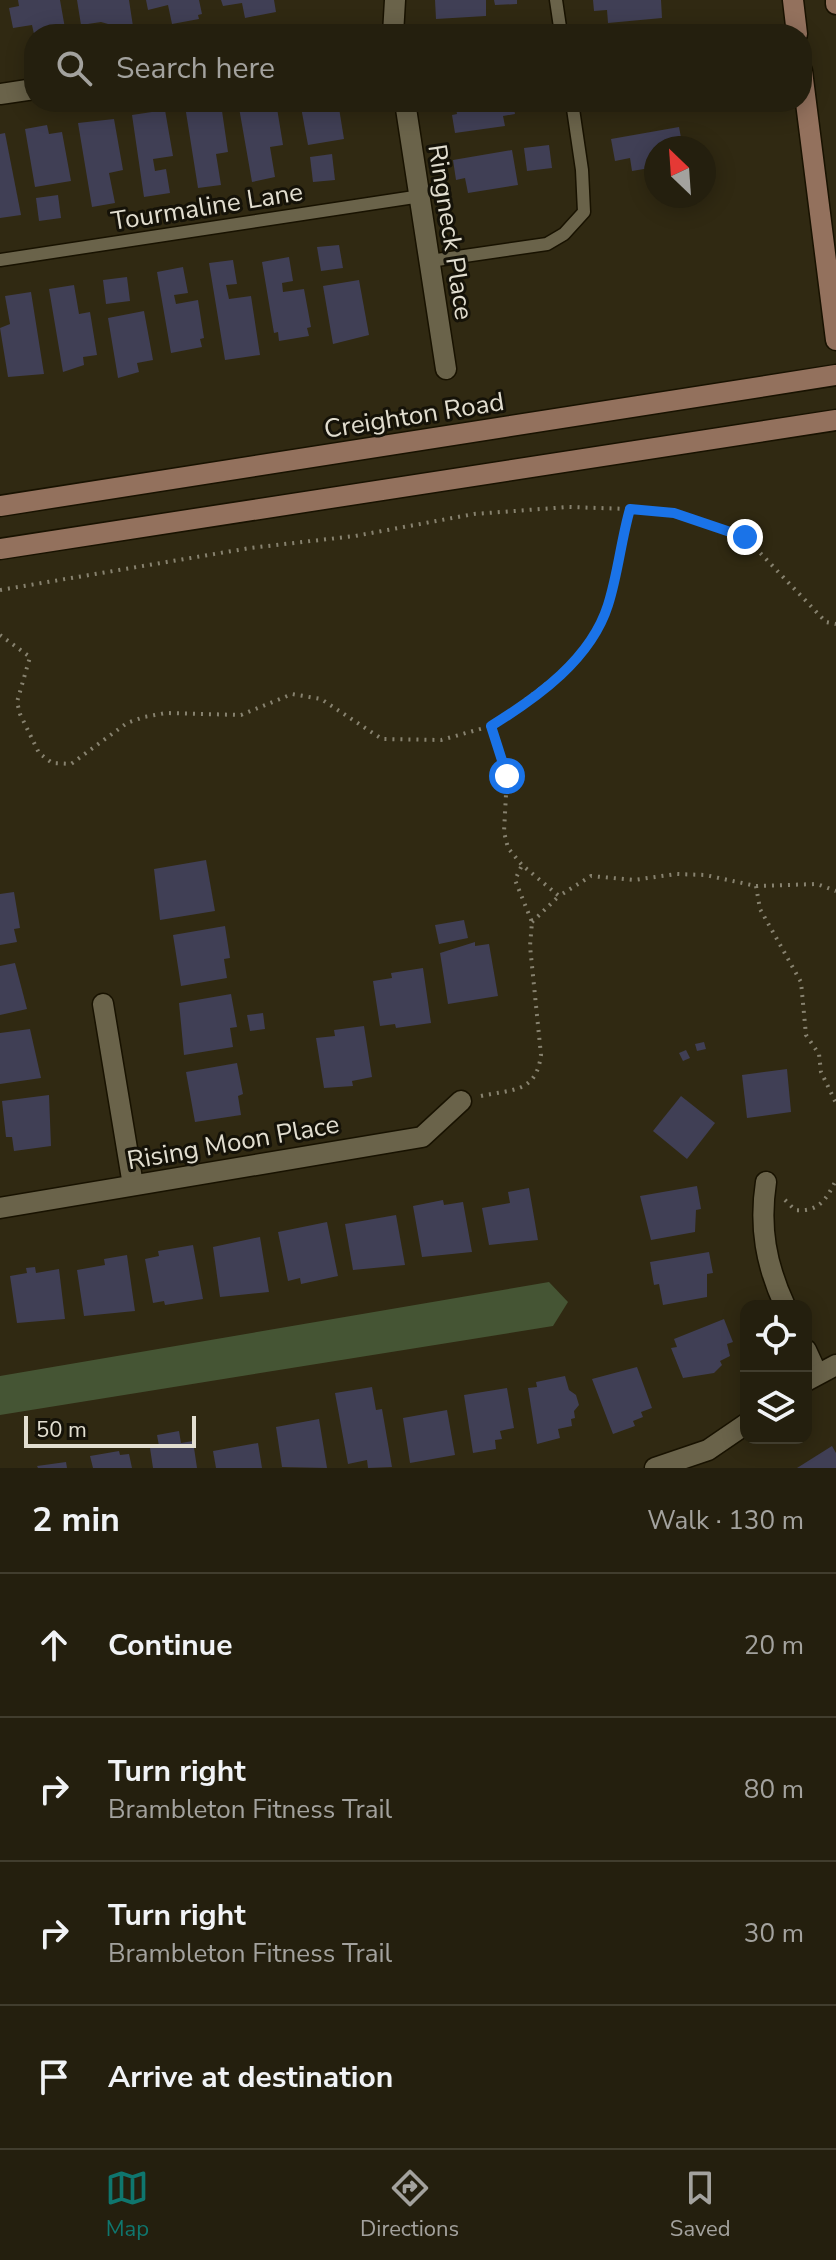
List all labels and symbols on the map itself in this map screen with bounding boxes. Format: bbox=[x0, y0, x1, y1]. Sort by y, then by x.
north arrow bbox=[644, 136, 716, 208]
street label: Ringneck Place bbox=[419, 142, 482, 322]
street label: Tourmaline Lane bbox=[109, 174, 305, 239]
street label: Creighton Road bbox=[322, 384, 507, 447]
route end bbox=[727, 519, 763, 555]
route start bbox=[489, 758, 525, 794]
street label: Rising Moon Place bbox=[124, 1107, 342, 1178]
scale bar bbox=[24, 1412, 196, 1448]

